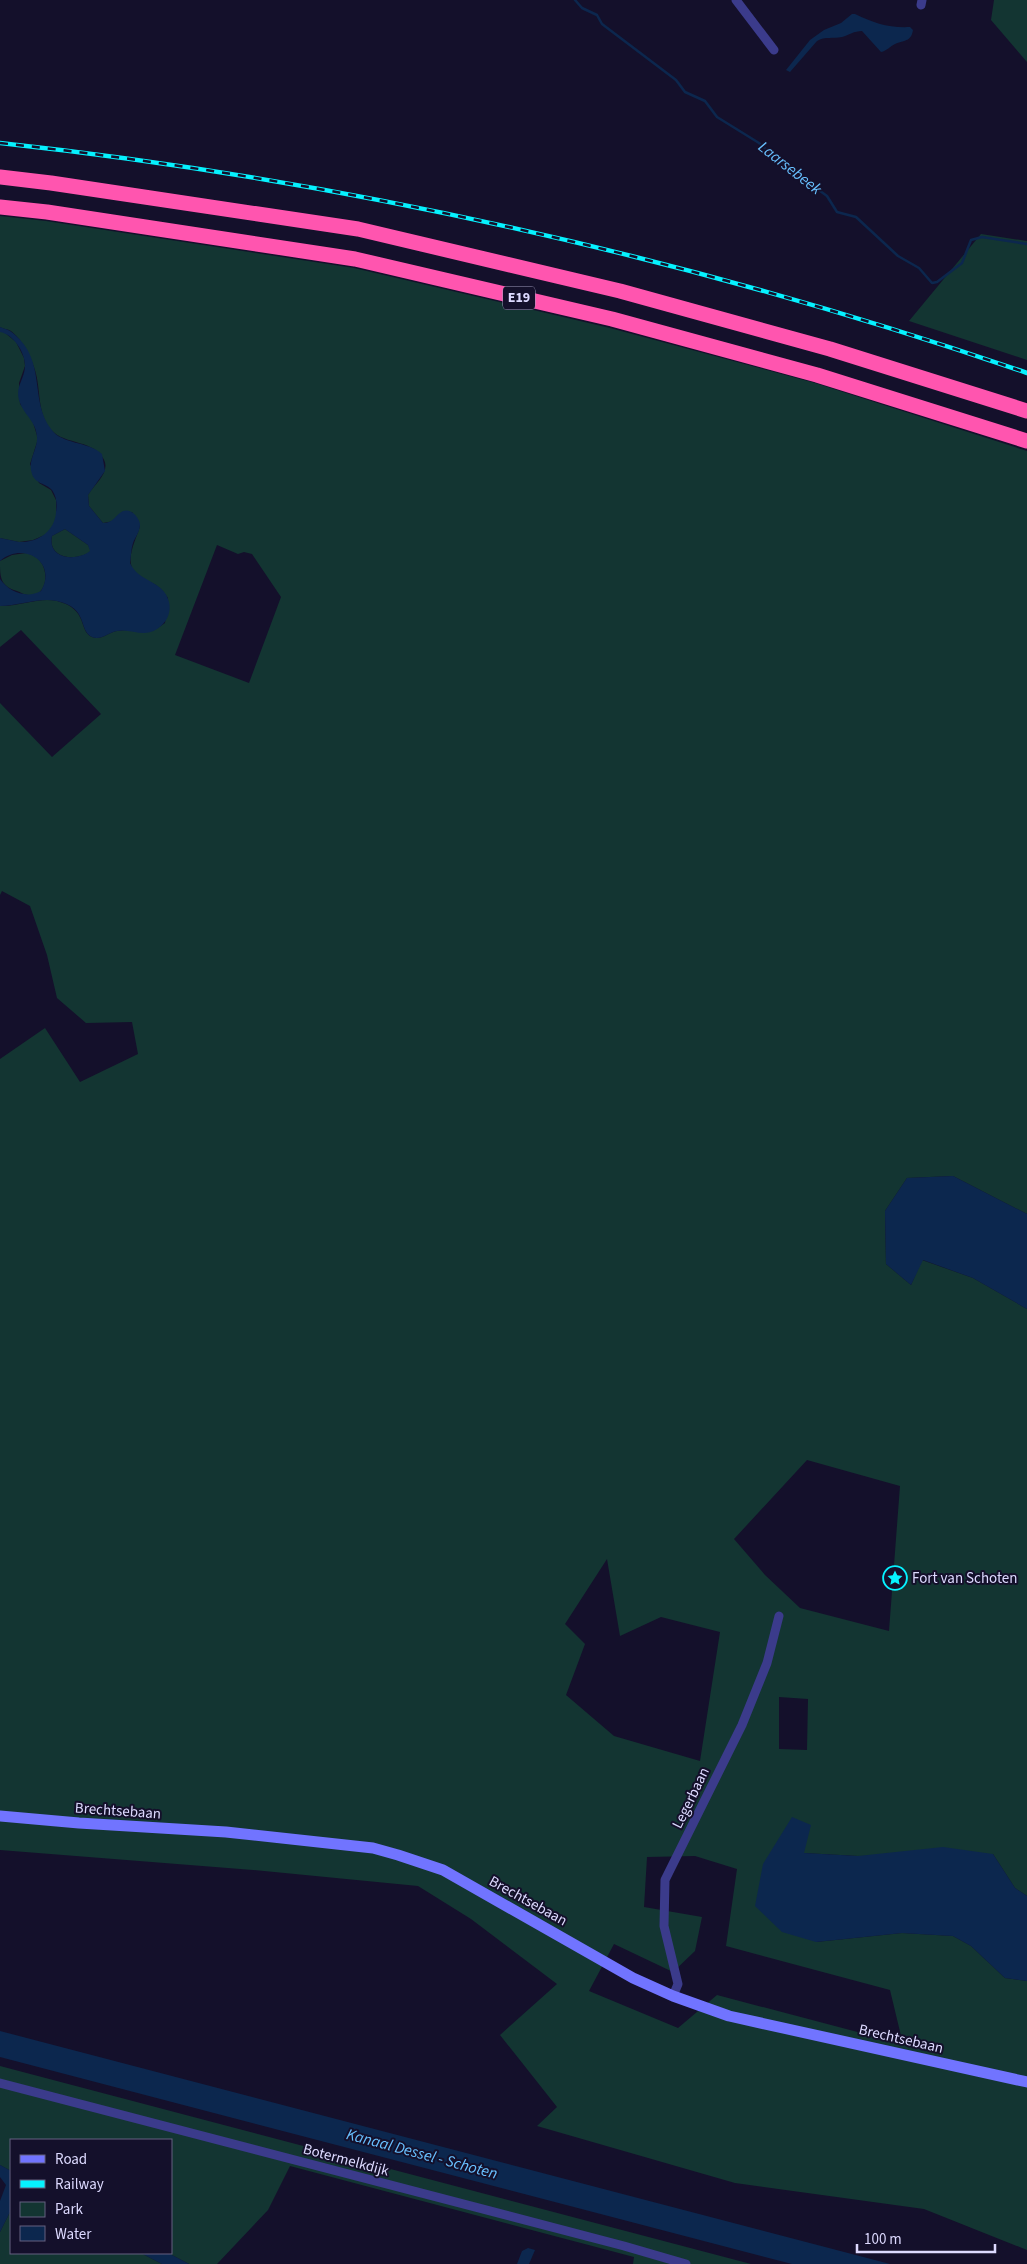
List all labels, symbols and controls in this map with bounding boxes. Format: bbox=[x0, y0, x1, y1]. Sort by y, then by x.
water label: Laarsebeek bbox=[754, 136, 827, 200]
road number: E19 bbox=[503, 286, 535, 310]
place icon: Fort van Schoten bbox=[882, 1565, 908, 1591]
place label: Fort van Schoten bbox=[912, 1568, 1017, 1589]
street label: Legerbaan bbox=[667, 1764, 715, 1832]
street label: Brechtsebaan bbox=[74, 1798, 162, 1824]
street label: Brechtsebaan bbox=[485, 1871, 571, 1931]
street label: Brechtsebaan bbox=[857, 2019, 945, 2059]
water label: Kanaal Dessel - Schoten bbox=[344, 2123, 500, 2185]
street label: Botermelkdijk bbox=[301, 2138, 392, 2182]
legend bbox=[10, 2139, 172, 2254]
text: Road bbox=[55, 2149, 87, 2170]
text: Railway bbox=[55, 2174, 104, 2195]
text: Park bbox=[55, 2199, 84, 2220]
scale bar bbox=[857, 2222, 994, 2254]
text: Water bbox=[55, 2224, 92, 2245]
text: 100 m bbox=[864, 2229, 902, 2250]

